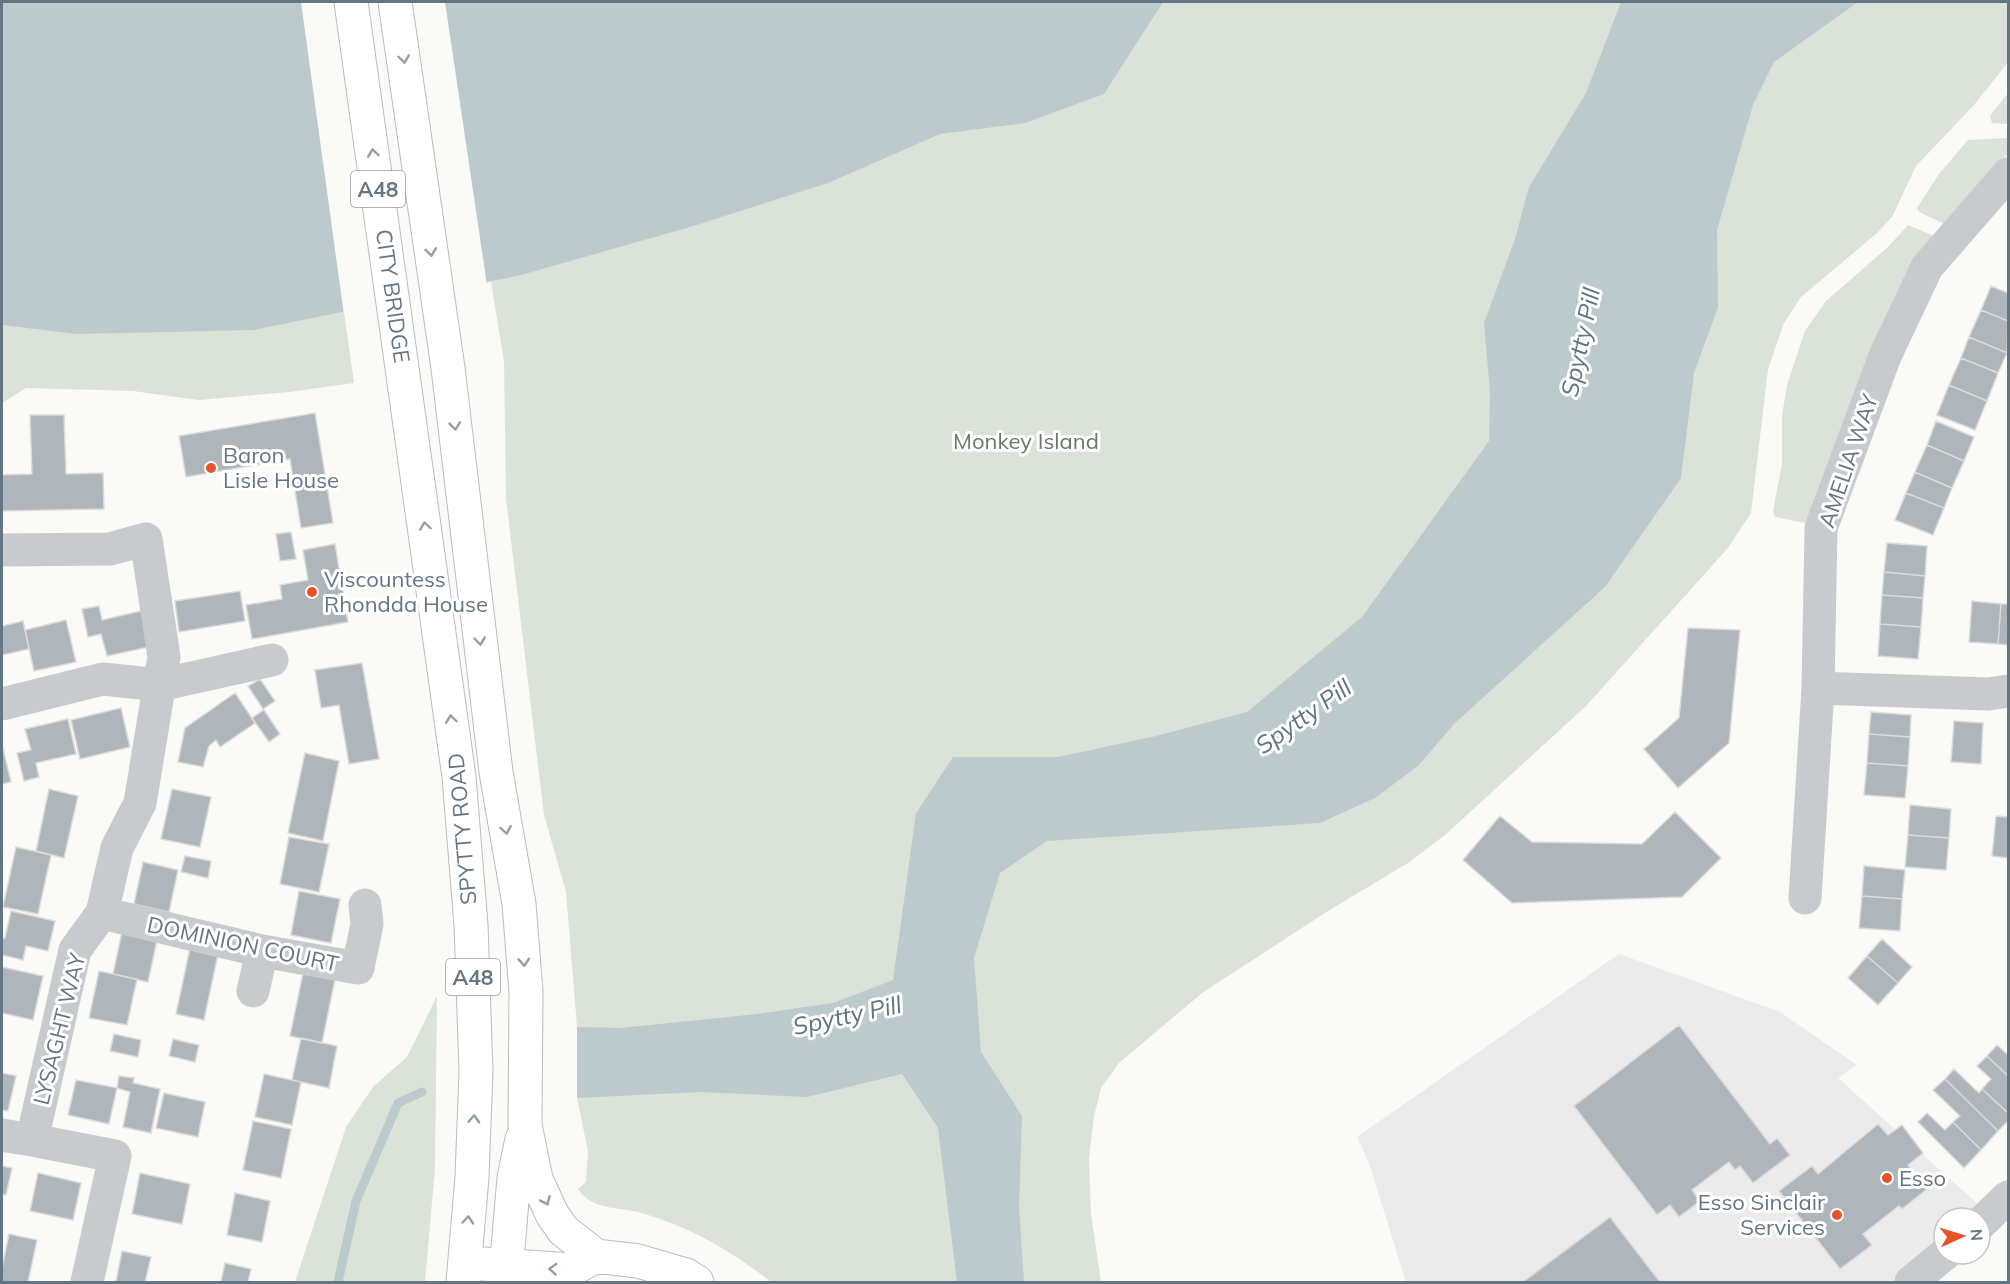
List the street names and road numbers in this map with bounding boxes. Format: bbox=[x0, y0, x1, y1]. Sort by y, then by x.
road number: A48 bbox=[351, 171, 405, 207]
street label: CITY BRIDGE bbox=[370, 227, 416, 365]
street label: AMELIA WAY bbox=[1812, 390, 1884, 531]
street label: SPYTTY ROAD bbox=[441, 752, 483, 906]
street label: DOMINION COURT bbox=[145, 910, 341, 978]
street label: LYSAGHT WAY bbox=[27, 950, 92, 1108]
road number: A48 bbox=[446, 959, 500, 995]

